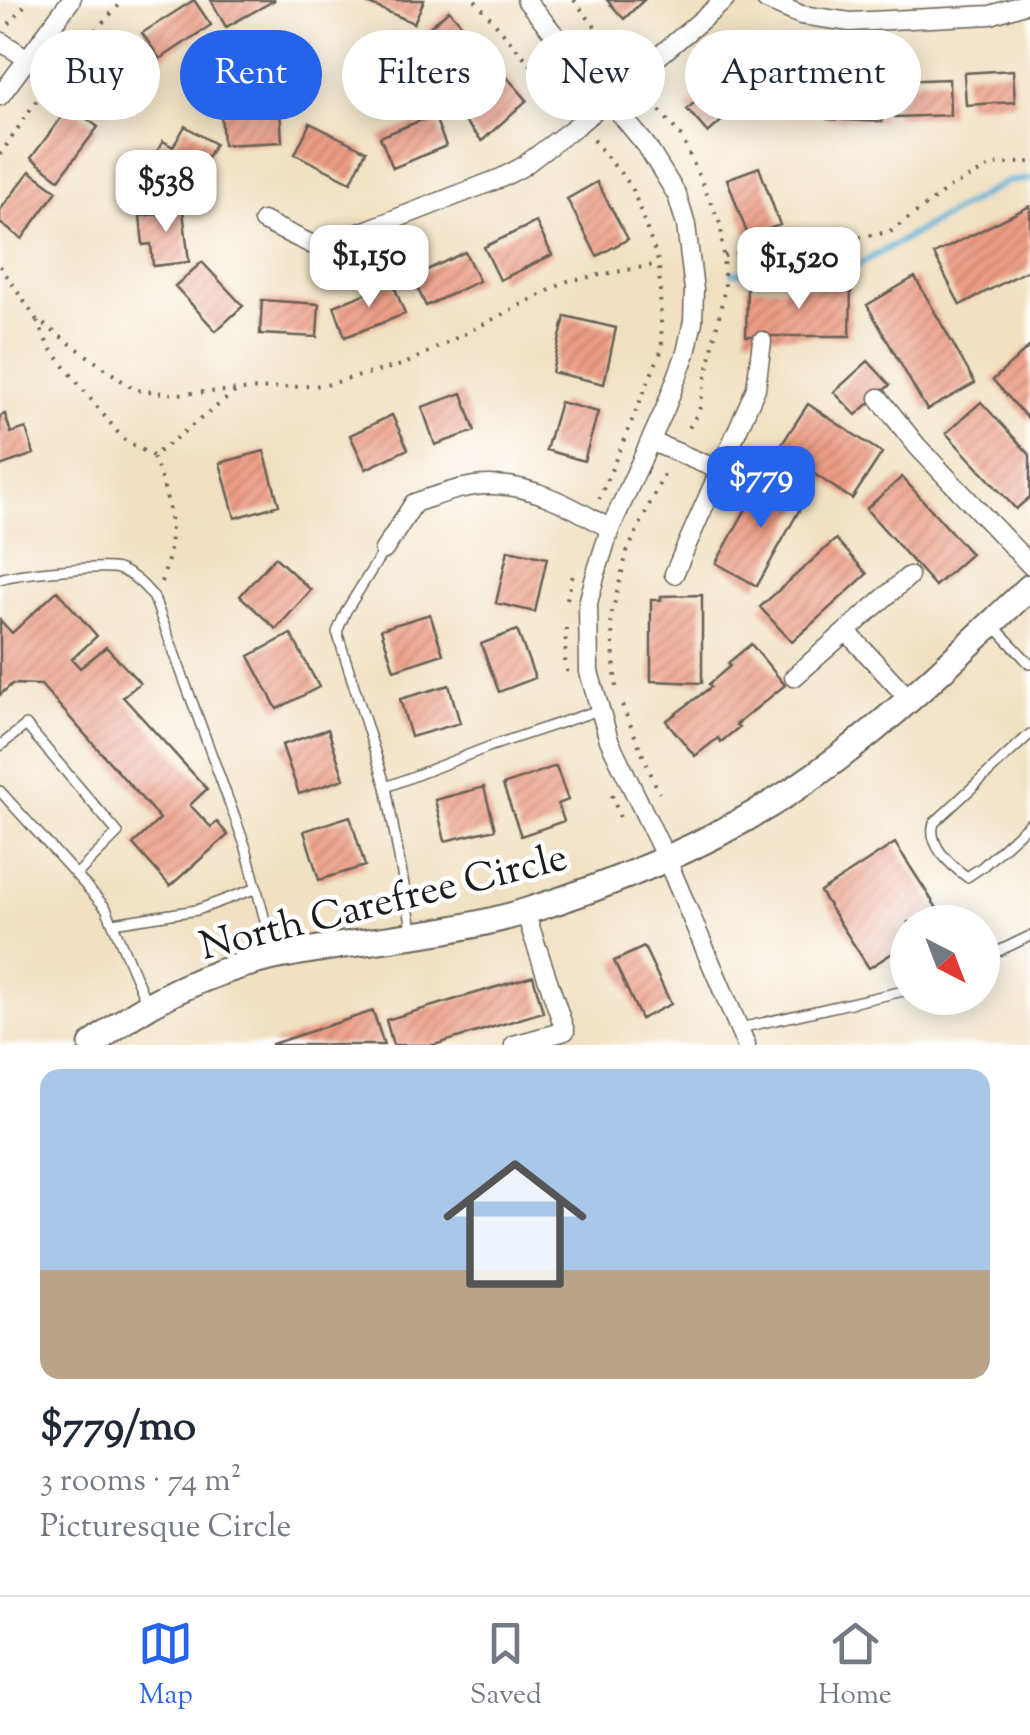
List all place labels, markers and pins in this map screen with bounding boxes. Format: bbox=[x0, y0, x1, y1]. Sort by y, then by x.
pin: $538 bbox=[107, 150, 225, 235]
pin: $1,150 bbox=[288, 225, 450, 310]
pin: $1,520 bbox=[718, 227, 880, 312]
pin: $779 bbox=[702, 446, 820, 531]

